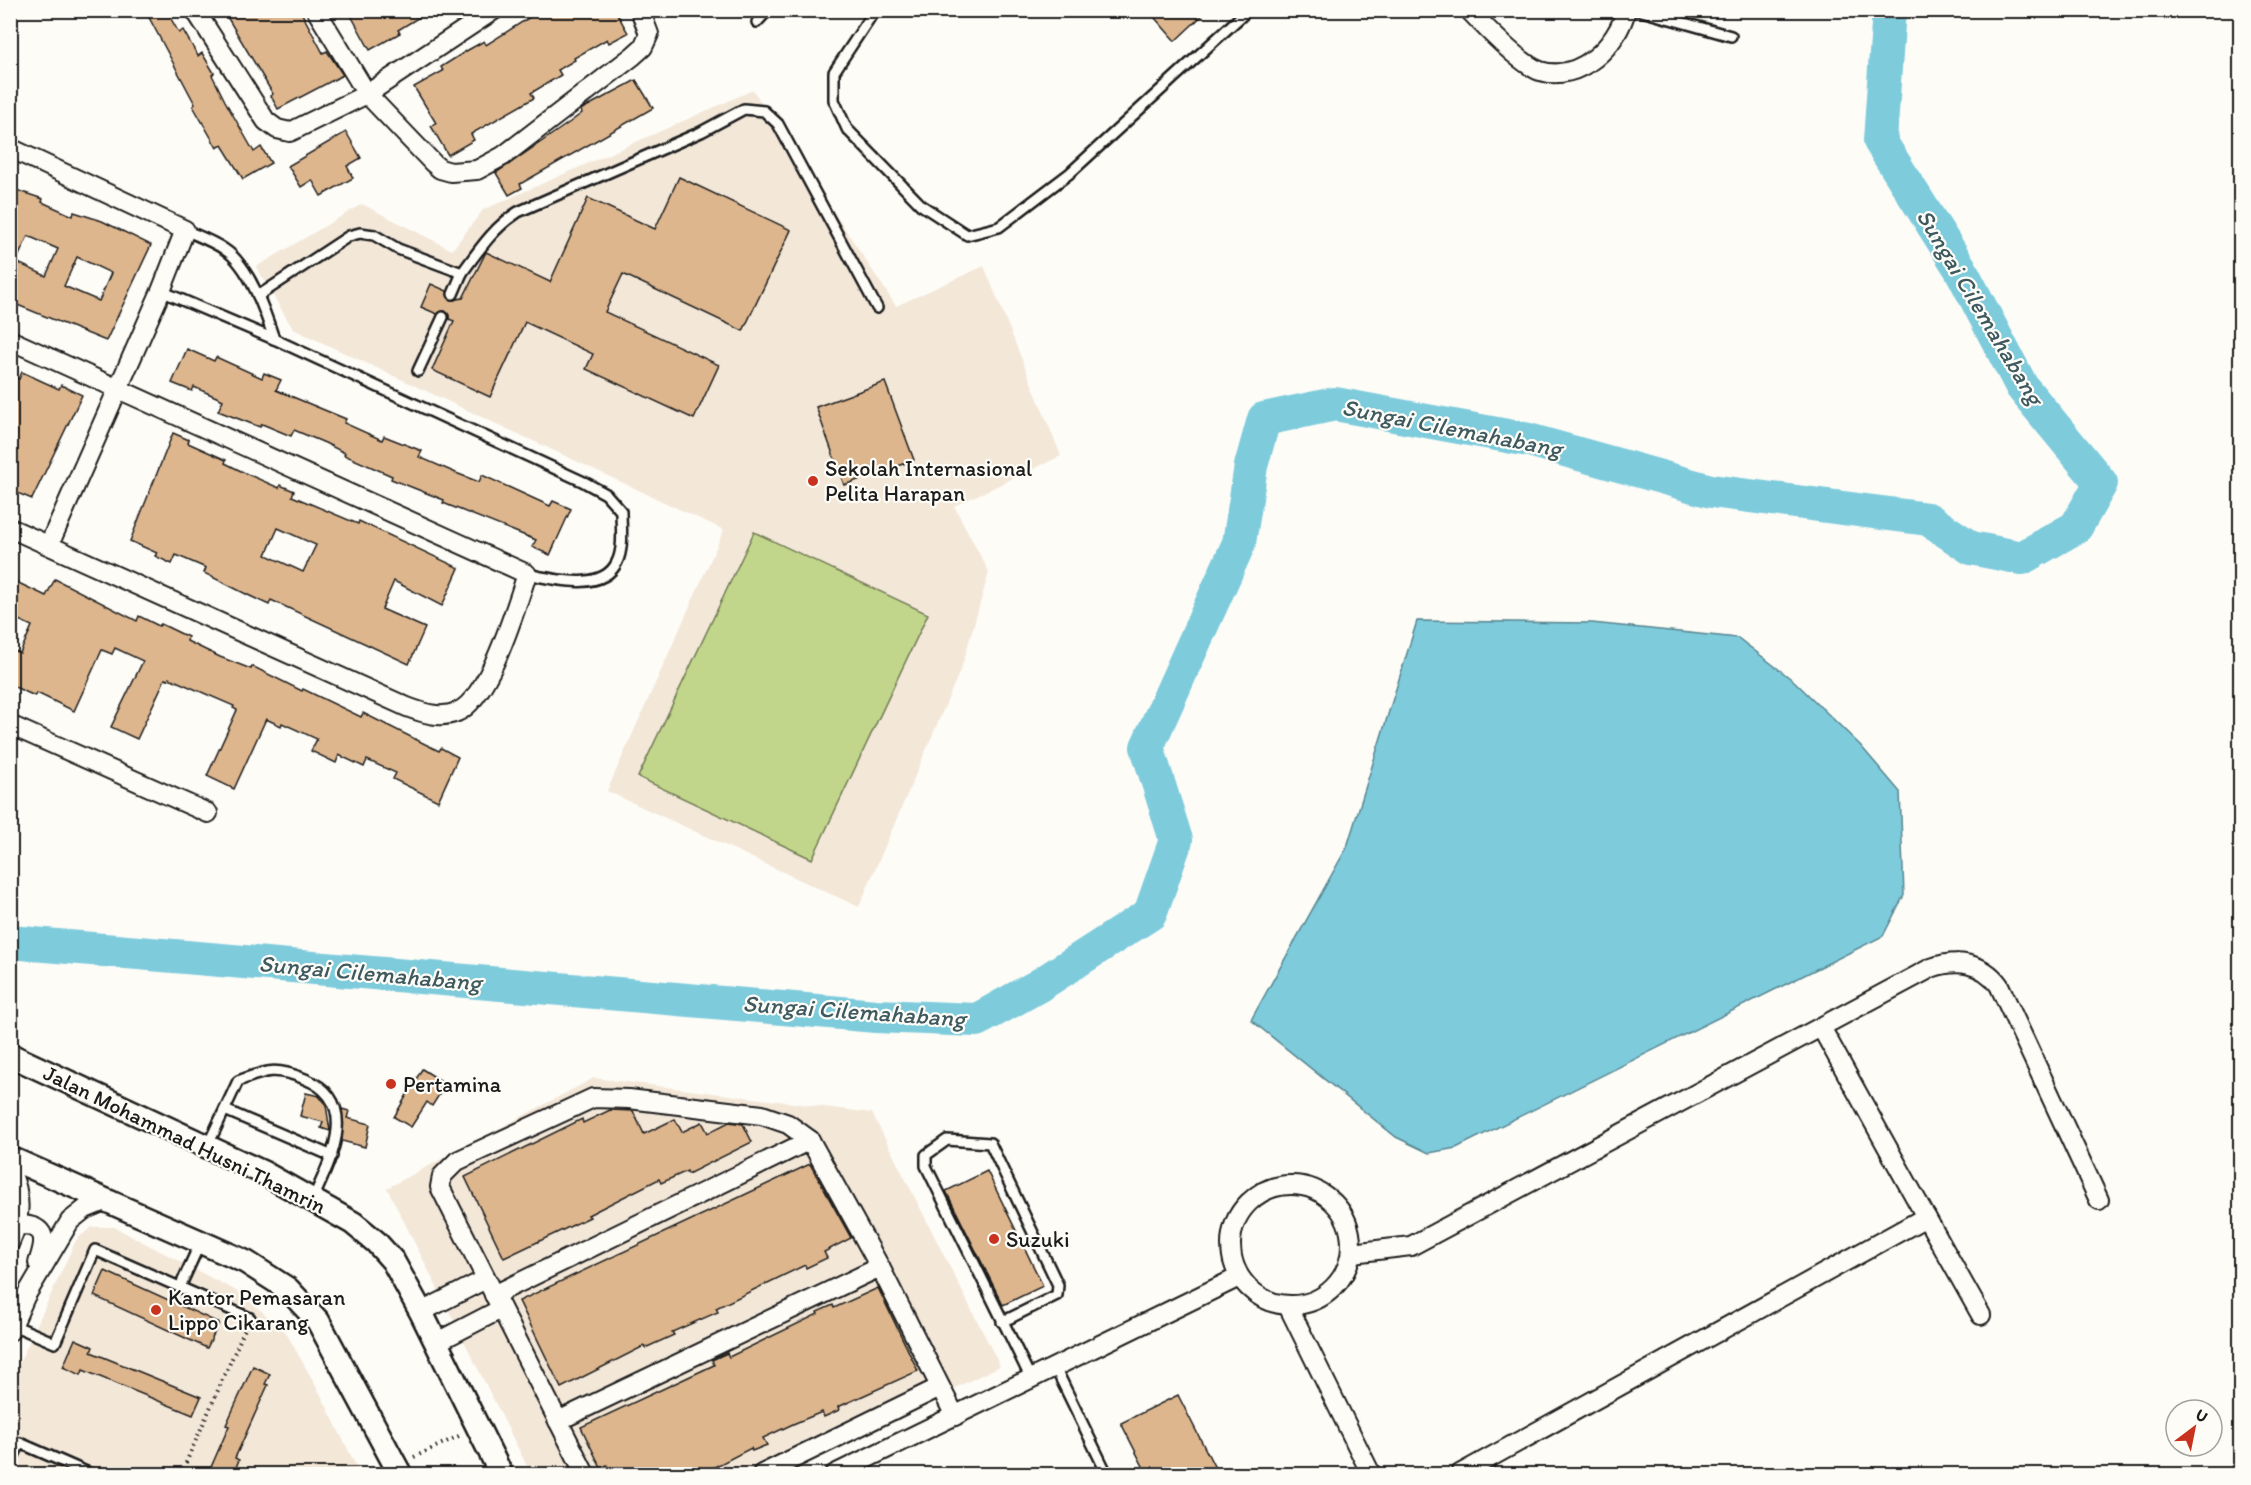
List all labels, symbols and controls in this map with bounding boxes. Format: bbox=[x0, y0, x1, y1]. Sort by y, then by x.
water label: Sungai Cilemahabang bbox=[1911, 204, 2052, 412]
water label: Sungai Cilemahabang bbox=[1340, 392, 1567, 464]
place label: Sekolah Internasional Pelita Harapan bbox=[825, 455, 1032, 507]
marker: Sekolah Internasional Pelita Harapan bbox=[806, 474, 820, 488]
water label: Sungai Cilemahabang bbox=[258, 948, 485, 997]
water label: Sungai Cilemahabang bbox=[742, 988, 969, 1033]
street label: Jalan Mohammad Husni Thamrin bbox=[39, 1059, 331, 1220]
place label: Pertamina bbox=[403, 1071, 502, 1098]
marker: Pertamina bbox=[384, 1077, 398, 1091]
place label: Suzuki bbox=[1006, 1226, 1070, 1253]
marker: Suzuki bbox=[987, 1232, 1001, 1246]
place label: Kantor Pemasaran Lippo Cikarang bbox=[168, 1284, 346, 1336]
marker: Kantor Pemasaran Lippo Cikarang bbox=[149, 1303, 163, 1317]
north arrow bbox=[2164, 1398, 2224, 1458]
text: U bbox=[2192, 1405, 2211, 1427]

